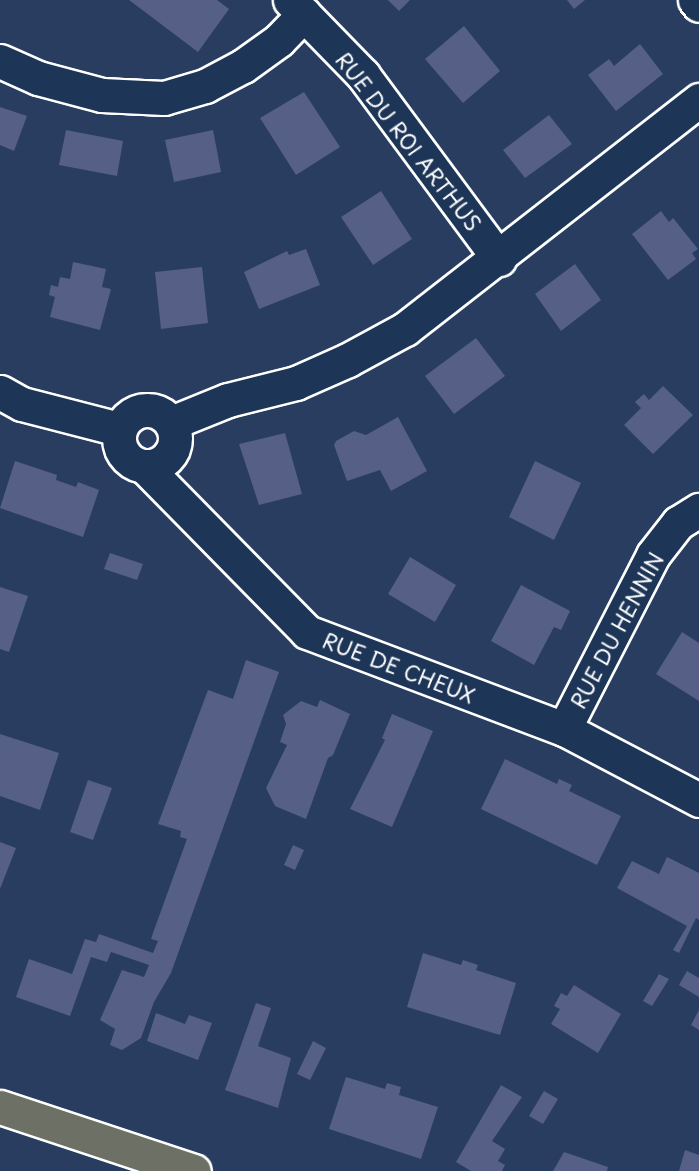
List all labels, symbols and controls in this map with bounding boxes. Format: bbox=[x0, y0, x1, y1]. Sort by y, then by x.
street label: RUE DU ROI ARTHUS bbox=[330, 45, 488, 237]
street label: RUE DU HENNIN bbox=[563, 546, 669, 714]
street label: RUE DE CHEUX bbox=[319, 626, 479, 708]

